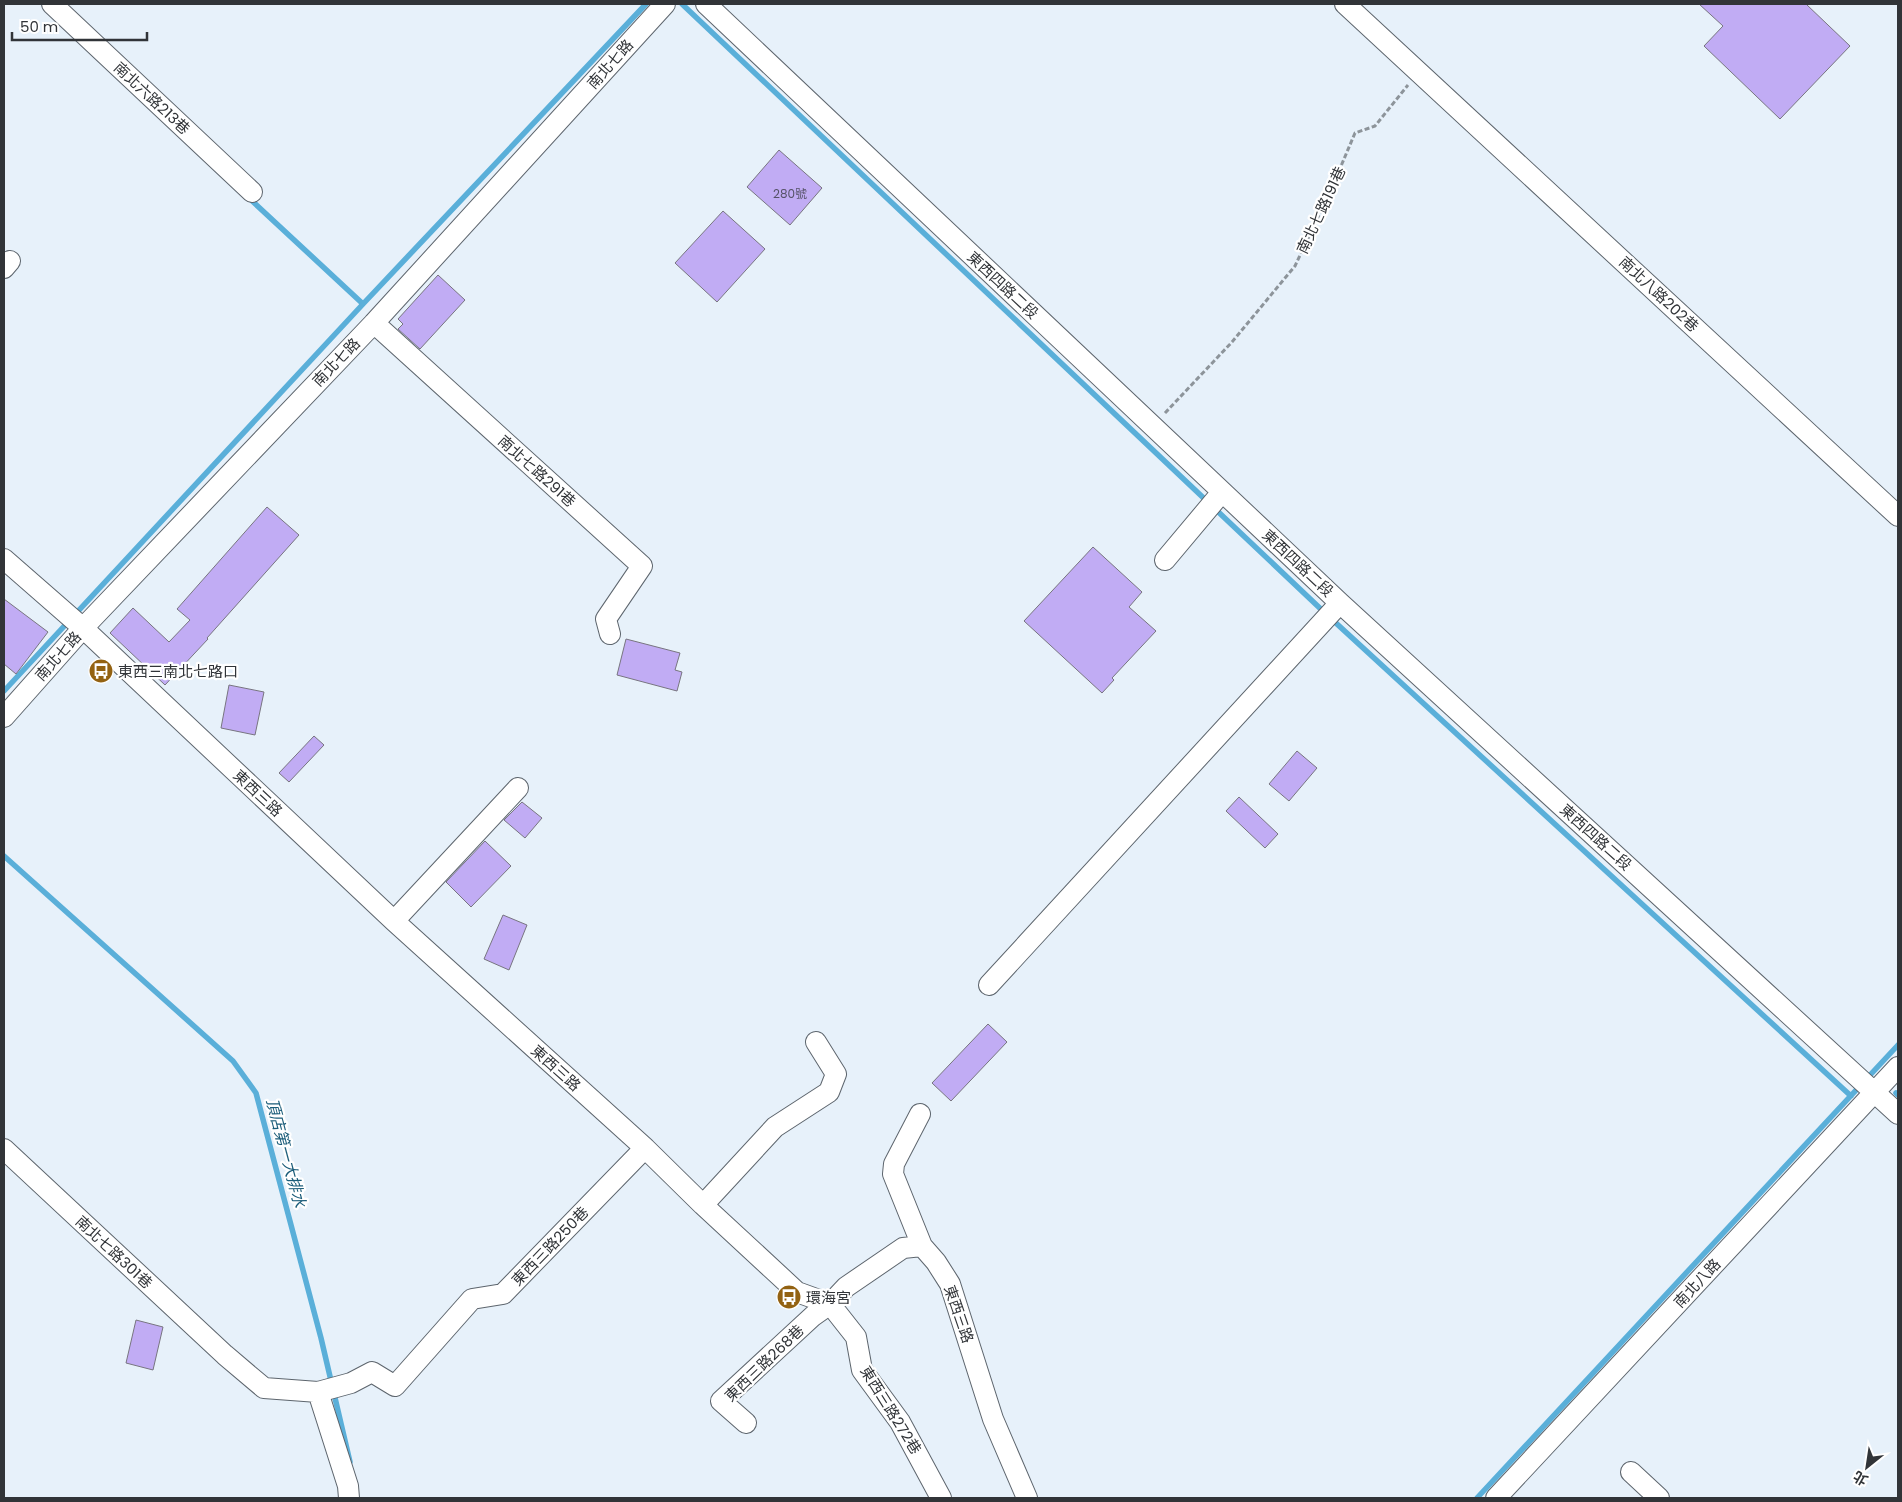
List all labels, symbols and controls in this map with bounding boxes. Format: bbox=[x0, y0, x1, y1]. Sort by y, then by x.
scale bar bbox=[12, 10, 148, 42]
text: 50 m bbox=[20, 16, 58, 37]
street label: 南北七路 bbox=[582, 35, 638, 93]
street label: 南北六路213巷 bbox=[109, 57, 195, 139]
street label: 南北七路191巷 bbox=[1292, 163, 1350, 257]
house number: 280號 bbox=[773, 185, 807, 202]
street label: 東西四路二段 bbox=[963, 247, 1043, 323]
street label: 南北八路202巷 bbox=[1615, 252, 1703, 336]
street label: 南北七路 bbox=[308, 333, 364, 391]
street label: 南北七路291巷 bbox=[494, 430, 580, 512]
street label: 東西四路二段 bbox=[1258, 525, 1338, 601]
street label: 南北七路 bbox=[30, 627, 86, 685]
bus stop icon: 東西三南北七路口 bbox=[88, 658, 114, 684]
place label: 東西三南北七路口 bbox=[118, 661, 238, 682]
street label: 東西三路 bbox=[229, 765, 287, 821]
street label: 東西四路二段 bbox=[1556, 799, 1636, 875]
street label: 東西三路 bbox=[527, 1040, 585, 1096]
water label: 頂店第一大排水 bbox=[260, 1096, 312, 1211]
street label: 東西三路250巷 bbox=[507, 1202, 593, 1290]
street label: 南北七路301巷 bbox=[71, 1211, 157, 1293]
street label: 南北八路 bbox=[1669, 1254, 1725, 1312]
street label: 東西三路 bbox=[939, 1282, 979, 1346]
bus stop icon: 環海宮 bbox=[776, 1284, 802, 1310]
place label: 環海宮 bbox=[806, 1287, 851, 1308]
street label: 東西三路268巷 bbox=[720, 1320, 808, 1406]
street label: 東西三路272巷 bbox=[855, 1362, 927, 1458]
north arrow bbox=[1842, 1442, 1892, 1492]
text: 北 bbox=[1849, 1466, 1872, 1490]

